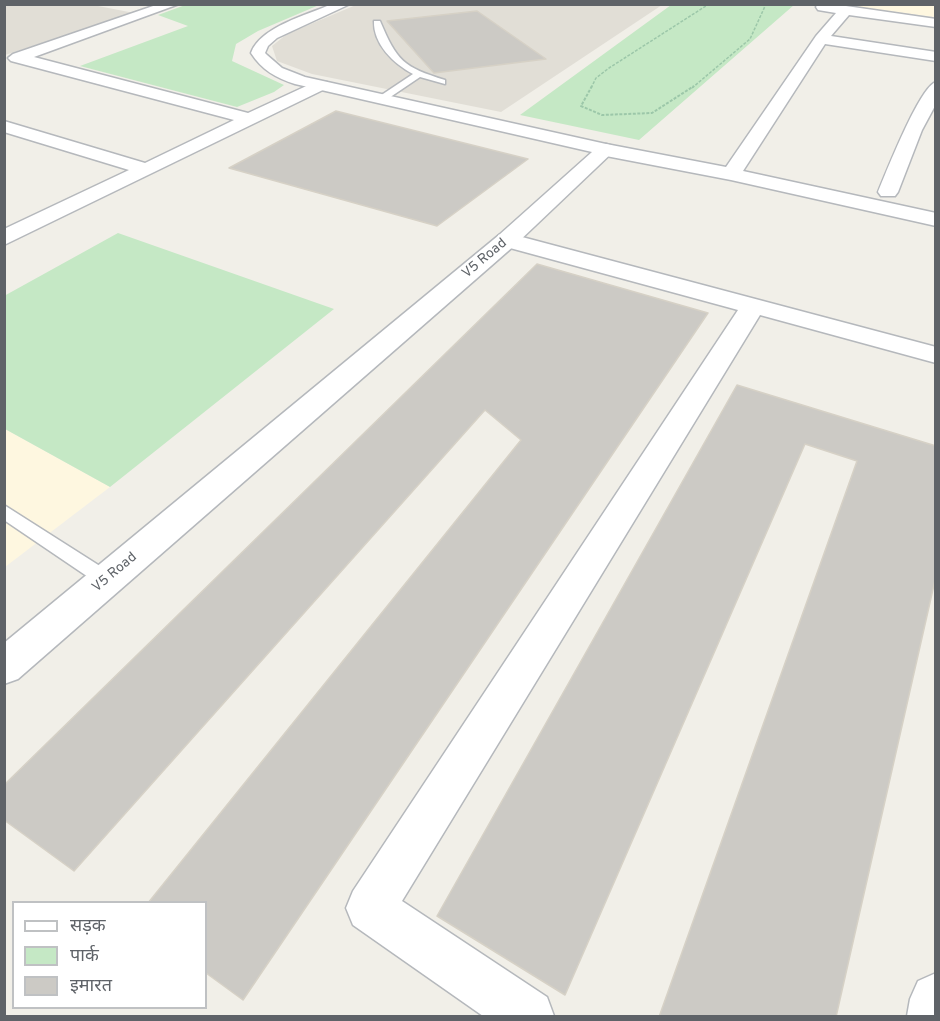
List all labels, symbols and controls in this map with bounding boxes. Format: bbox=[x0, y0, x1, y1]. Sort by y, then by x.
street label: V5 Road bbox=[459, 235, 511, 283]
street label: V5 Road bbox=[89, 549, 141, 597]
legend bbox=[12, 901, 207, 1009]
text: सड़क bbox=[70, 915, 106, 938]
text: पार्क bbox=[70, 945, 99, 968]
text: इमारत bbox=[70, 975, 112, 998]

